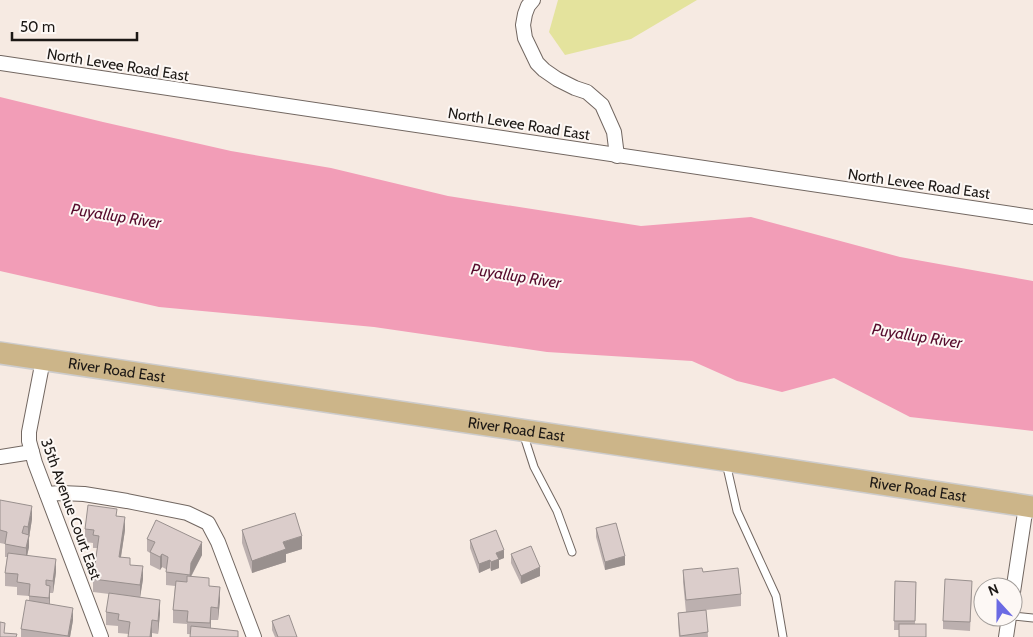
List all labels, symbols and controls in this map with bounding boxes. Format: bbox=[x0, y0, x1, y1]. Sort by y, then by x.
scale bar bbox=[12, 10, 138, 42]
text: 50 m bbox=[20, 18, 55, 36]
street label: North Levee Road East bbox=[46, 45, 190, 85]
street label: North Levee Road East bbox=[447, 104, 591, 144]
street label: North Levee Road East bbox=[847, 165, 991, 203]
water label: Puyallup River bbox=[70, 200, 163, 233]
water label: Puyallup River bbox=[470, 260, 563, 293]
water label: Puyallup River bbox=[871, 320, 964, 353]
street label: River Road East bbox=[67, 354, 166, 386]
street label: River Road East bbox=[467, 413, 566, 445]
street label: 35th Avenue Court East bbox=[37, 436, 105, 582]
street label: River Road East bbox=[868, 473, 968, 506]
north arrow bbox=[973, 577, 1023, 627]
text: N bbox=[985, 580, 1001, 600]

